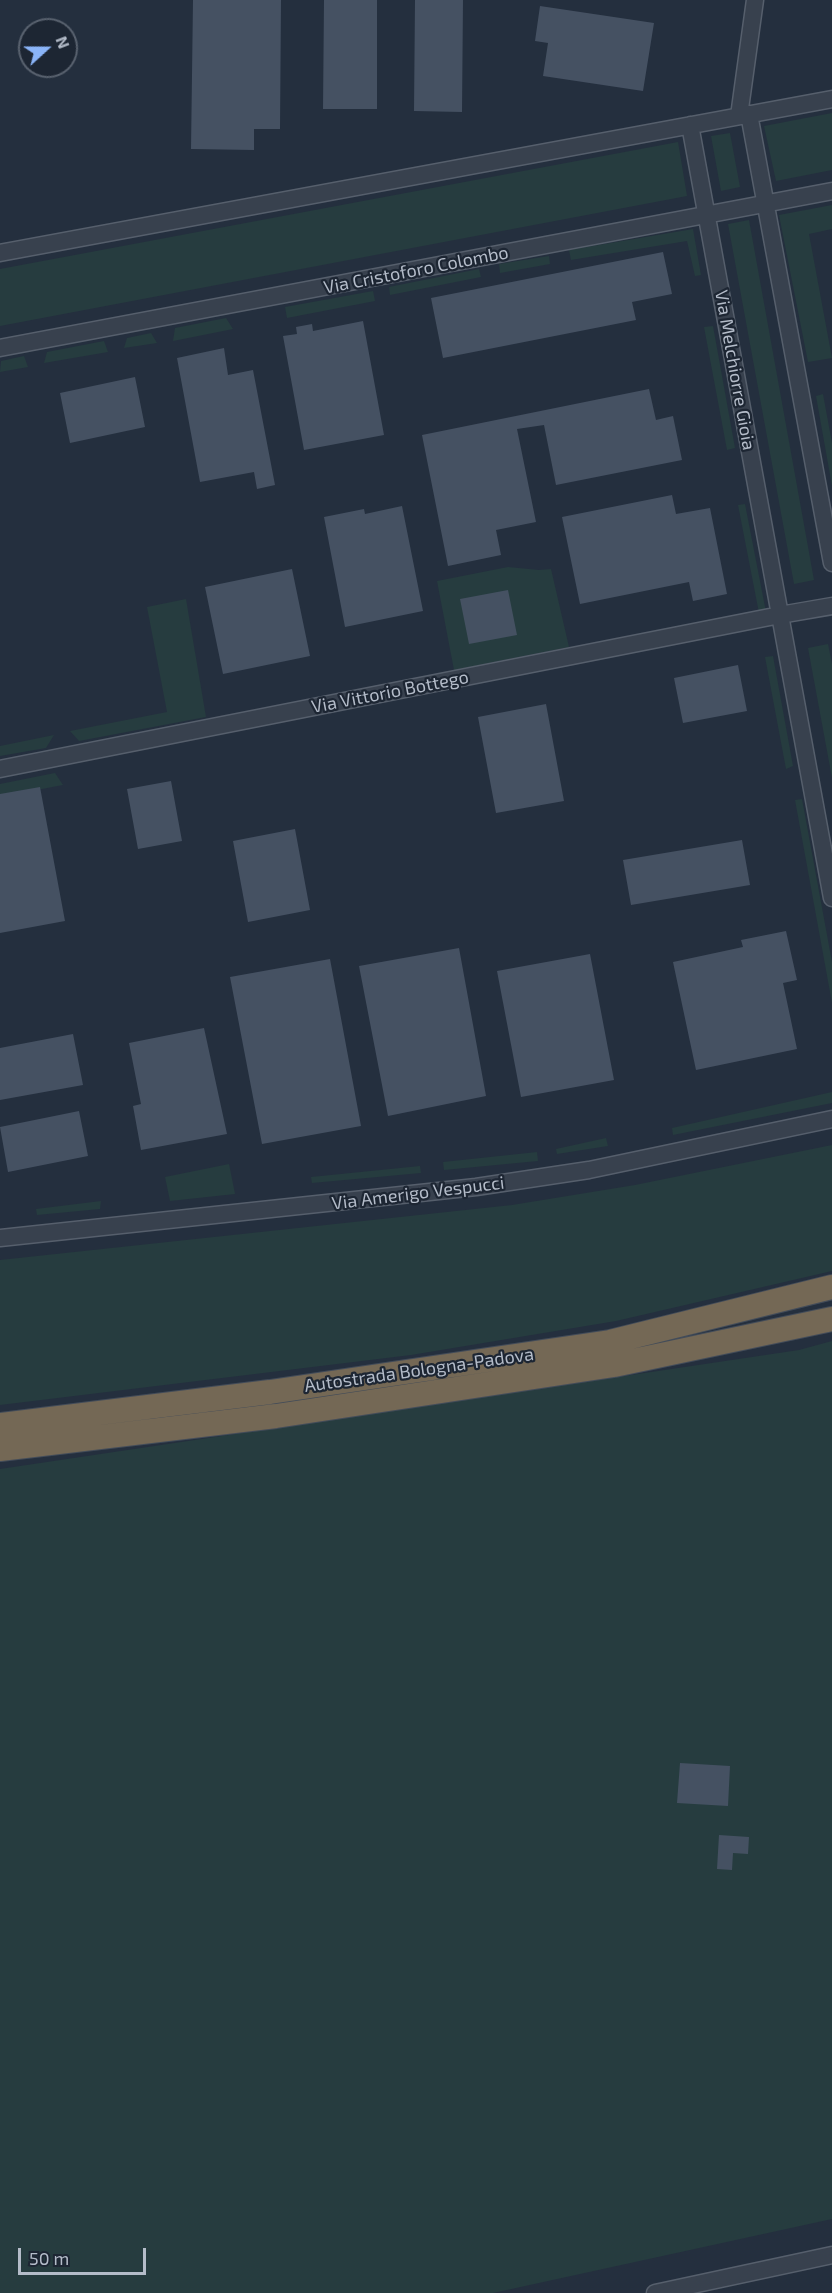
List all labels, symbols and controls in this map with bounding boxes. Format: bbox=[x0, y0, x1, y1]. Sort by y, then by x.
north arrow bbox=[18, 18, 78, 78]
text: N bbox=[52, 33, 74, 51]
street label: Via Cristoforo Colombo bbox=[322, 241, 510, 299]
street label: Via Melchiorre Gioia bbox=[710, 288, 760, 452]
street label: Via Vittorio Bottego bbox=[310, 666, 470, 718]
street label: Via Amerigo Vespucci bbox=[331, 1172, 505, 1214]
street label: Autostrada Bologna-Padova bbox=[303, 1343, 535, 1397]
scale bar bbox=[21, 2236, 148, 2274]
text: 50 m bbox=[29, 2247, 69, 2269]

